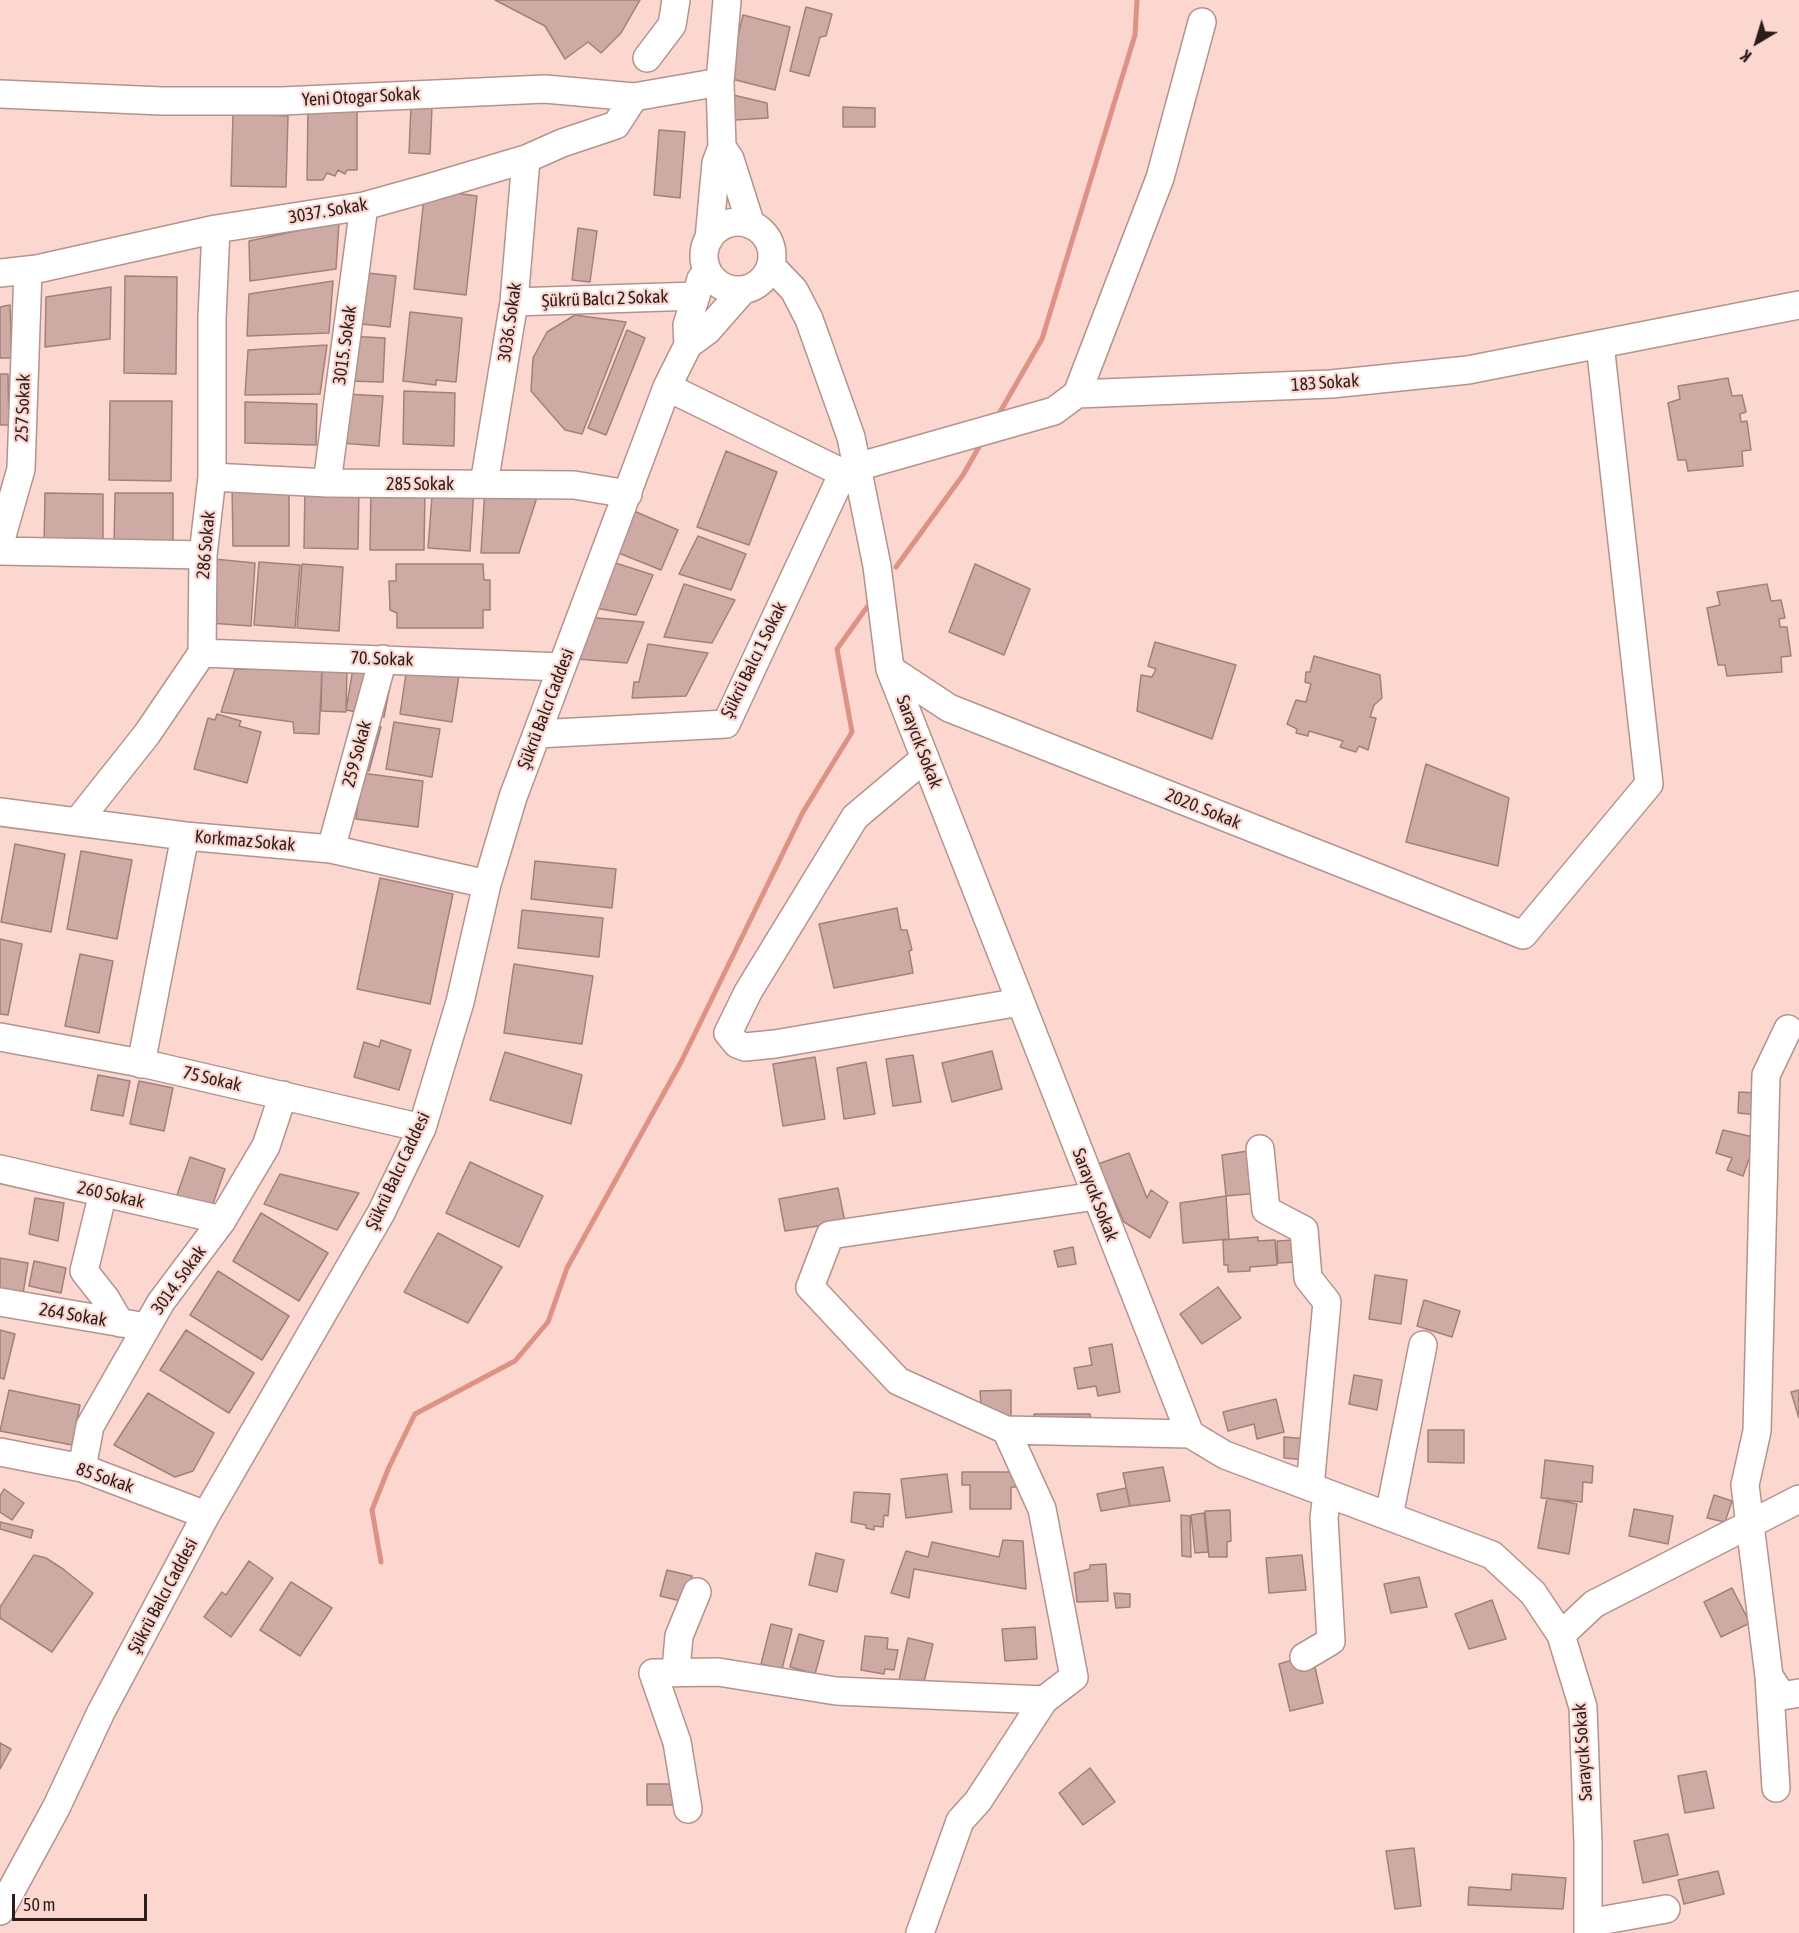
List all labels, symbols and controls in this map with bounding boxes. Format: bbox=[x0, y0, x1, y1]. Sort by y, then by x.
north arrow bbox=[1727, 12, 1787, 72]
text: K bbox=[1737, 47, 1755, 66]
street label: Yeni Otogar Sokak bbox=[301, 83, 421, 111]
street label: 3037. Sokak bbox=[287, 193, 369, 229]
street label: 3036. Sokak bbox=[494, 281, 526, 363]
street label: Şükrü Balcı 2 Sokak bbox=[541, 286, 669, 312]
street label: 3015. Sokak bbox=[329, 304, 361, 386]
street label: 183 Sokak bbox=[1290, 370, 1360, 396]
street label: 257 Sokak bbox=[11, 374, 35, 442]
street label: 285 Sokak bbox=[386, 473, 454, 495]
street label: 286 Sokak bbox=[192, 510, 220, 580]
street label: Şükrü Balcı 1 Sokak bbox=[717, 598, 791, 722]
street label: Şükrü Balcı Caddesi bbox=[513, 646, 579, 772]
street label: 70. Sokak bbox=[350, 647, 414, 671]
street label: Saraycık Sokak bbox=[891, 692, 947, 792]
street label: 259 Sokak bbox=[338, 718, 376, 790]
street label: 2020. Sokak bbox=[1162, 784, 1244, 834]
street label: Korkmaz Sokak bbox=[194, 826, 296, 856]
street label: 75 Sokak bbox=[181, 1062, 243, 1096]
street label: Şükrü Balcı Caddesi bbox=[361, 1109, 435, 1233]
street label: Saraycık Sokak bbox=[1067, 1145, 1123, 1245]
street label: 260 Sokak bbox=[75, 1177, 147, 1213]
street label: 3014. Sokak bbox=[147, 1241, 211, 1319]
street label: 264 Sokak bbox=[38, 1298, 108, 1332]
street label: 85 Sokak bbox=[73, 1458, 137, 1498]
street label: Şükrü Balcı Caddesi bbox=[124, 1535, 202, 1657]
street label: Saraycık Sokak bbox=[1569, 1702, 1597, 1802]
scale bar bbox=[15, 1882, 150, 1920]
text: 50 m bbox=[23, 1894, 55, 1915]

